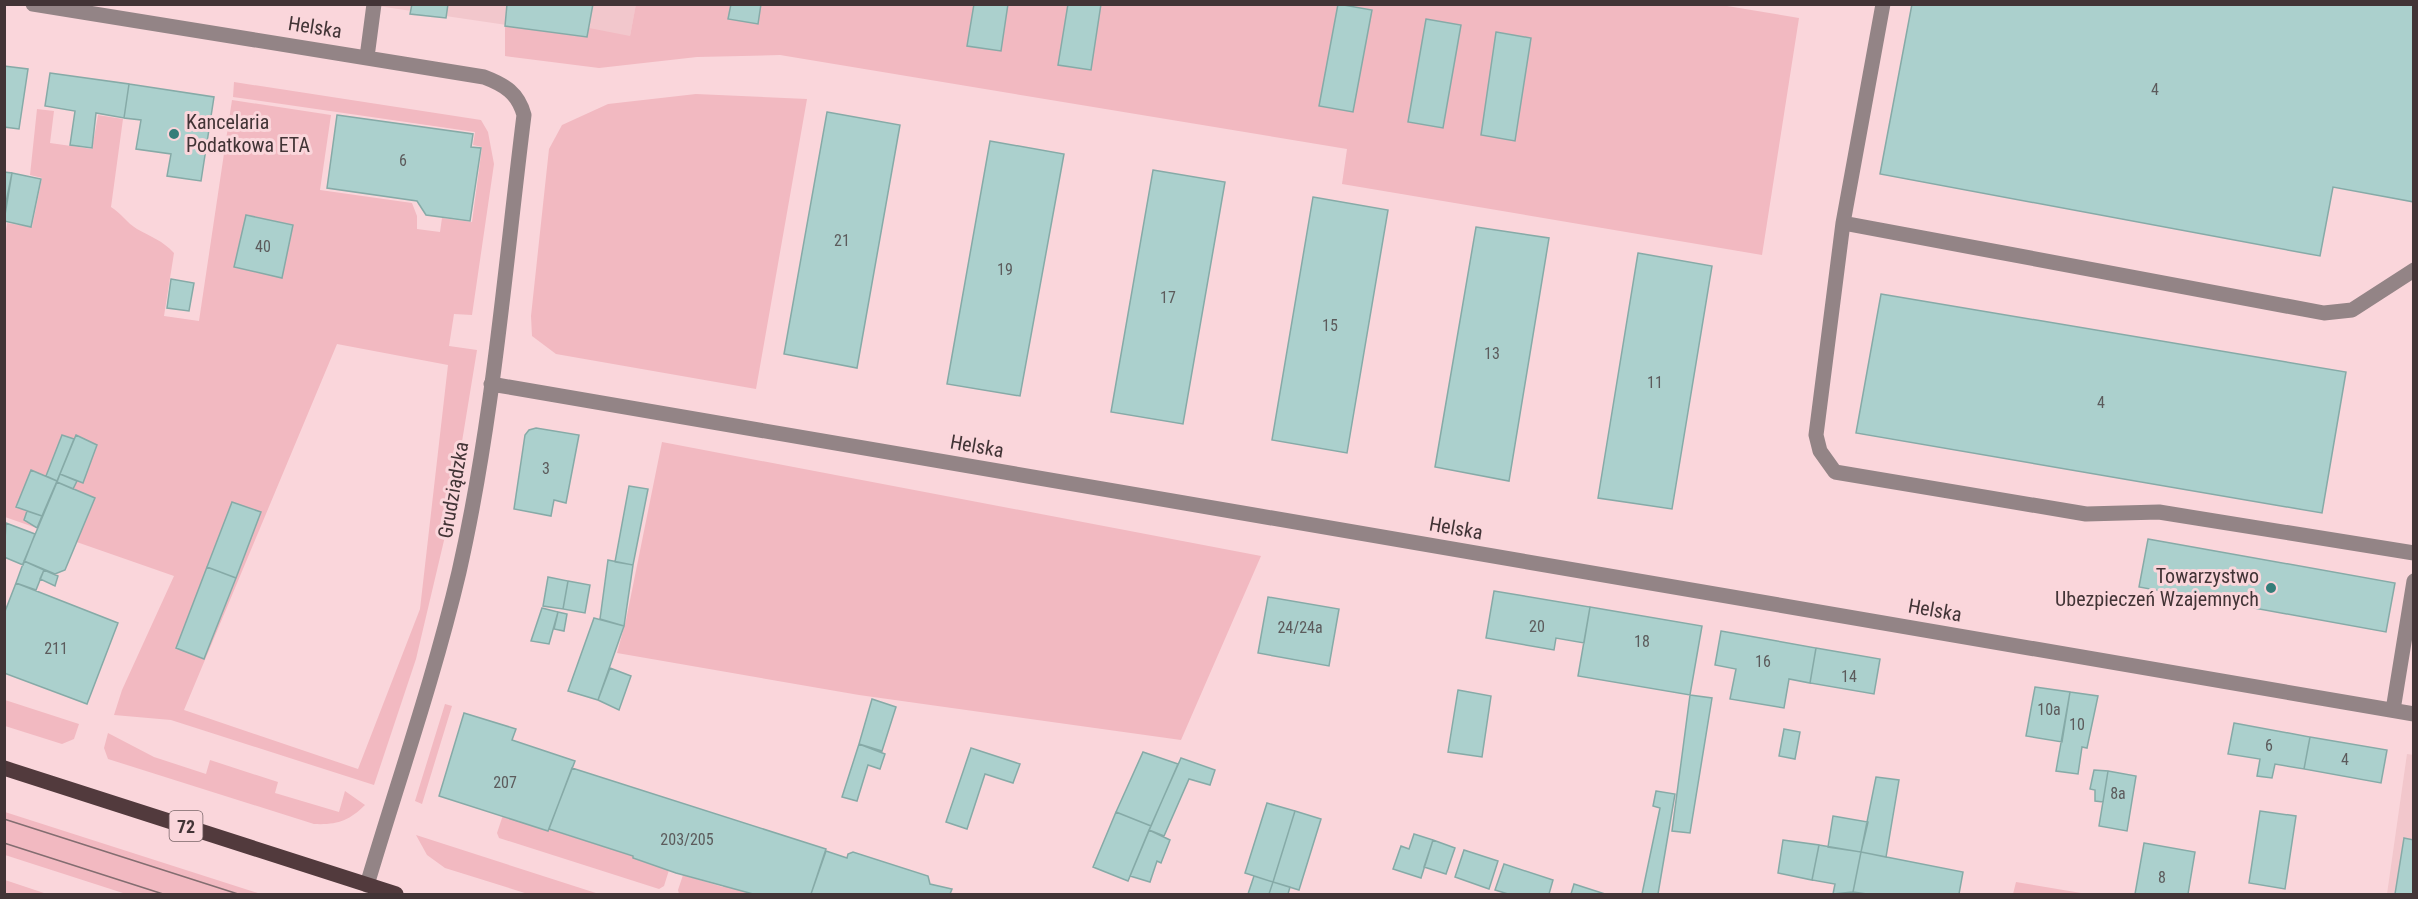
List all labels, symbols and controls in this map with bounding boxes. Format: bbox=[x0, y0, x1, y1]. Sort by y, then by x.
street label: Helska bbox=[286, 11, 344, 43]
house number: 4 bbox=[2151, 80, 2159, 99]
place label: Kancelaria Podatkowa ETA bbox=[186, 110, 310, 157]
marker: Kancelaria Podatkowa ETA bbox=[167, 127, 181, 141]
house number: 6 bbox=[399, 151, 407, 170]
house number: 21 bbox=[834, 231, 850, 250]
house number: 40 bbox=[255, 237, 271, 256]
house number: 19 bbox=[997, 260, 1013, 279]
house number: 17 bbox=[1160, 288, 1176, 307]
house number: 15 bbox=[1322, 316, 1338, 335]
house number: 13 bbox=[1484, 344, 1500, 363]
house number: 11 bbox=[1647, 373, 1663, 392]
house number: 4 bbox=[2097, 393, 2105, 412]
street label: Helska bbox=[948, 429, 1006, 463]
street label: Grudziądzka bbox=[433, 440, 473, 540]
house number: 3 bbox=[542, 459, 550, 478]
street label: Helska bbox=[1427, 511, 1485, 545]
place label: Towarzystwo Ubezpieczeń Wzajemnych bbox=[2055, 564, 2259, 611]
marker: Towarzystwo Ubezpieczeń Wzajemnych bbox=[2264, 581, 2278, 595]
street label: Helska bbox=[1906, 593, 1964, 627]
house number: 20 bbox=[1529, 617, 1545, 636]
house number: 24/24a bbox=[1277, 618, 1323, 637]
house number: 18 bbox=[1634, 632, 1650, 651]
house number: 211 bbox=[44, 639, 68, 658]
house number: 16 bbox=[1755, 652, 1771, 671]
house number: 14 bbox=[1841, 667, 1857, 686]
house number: 10a bbox=[2037, 700, 2061, 719]
house number: 10 bbox=[2069, 715, 2085, 734]
house number: 6 bbox=[2265, 736, 2273, 755]
house number: 4 bbox=[2341, 750, 2349, 769]
house number: 207 bbox=[493, 773, 517, 792]
house number: 8a bbox=[2110, 784, 2126, 803]
road number: 72 bbox=[170, 811, 202, 841]
house number: 203/205 bbox=[660, 830, 714, 849]
house number: 8 bbox=[2158, 868, 2166, 887]

